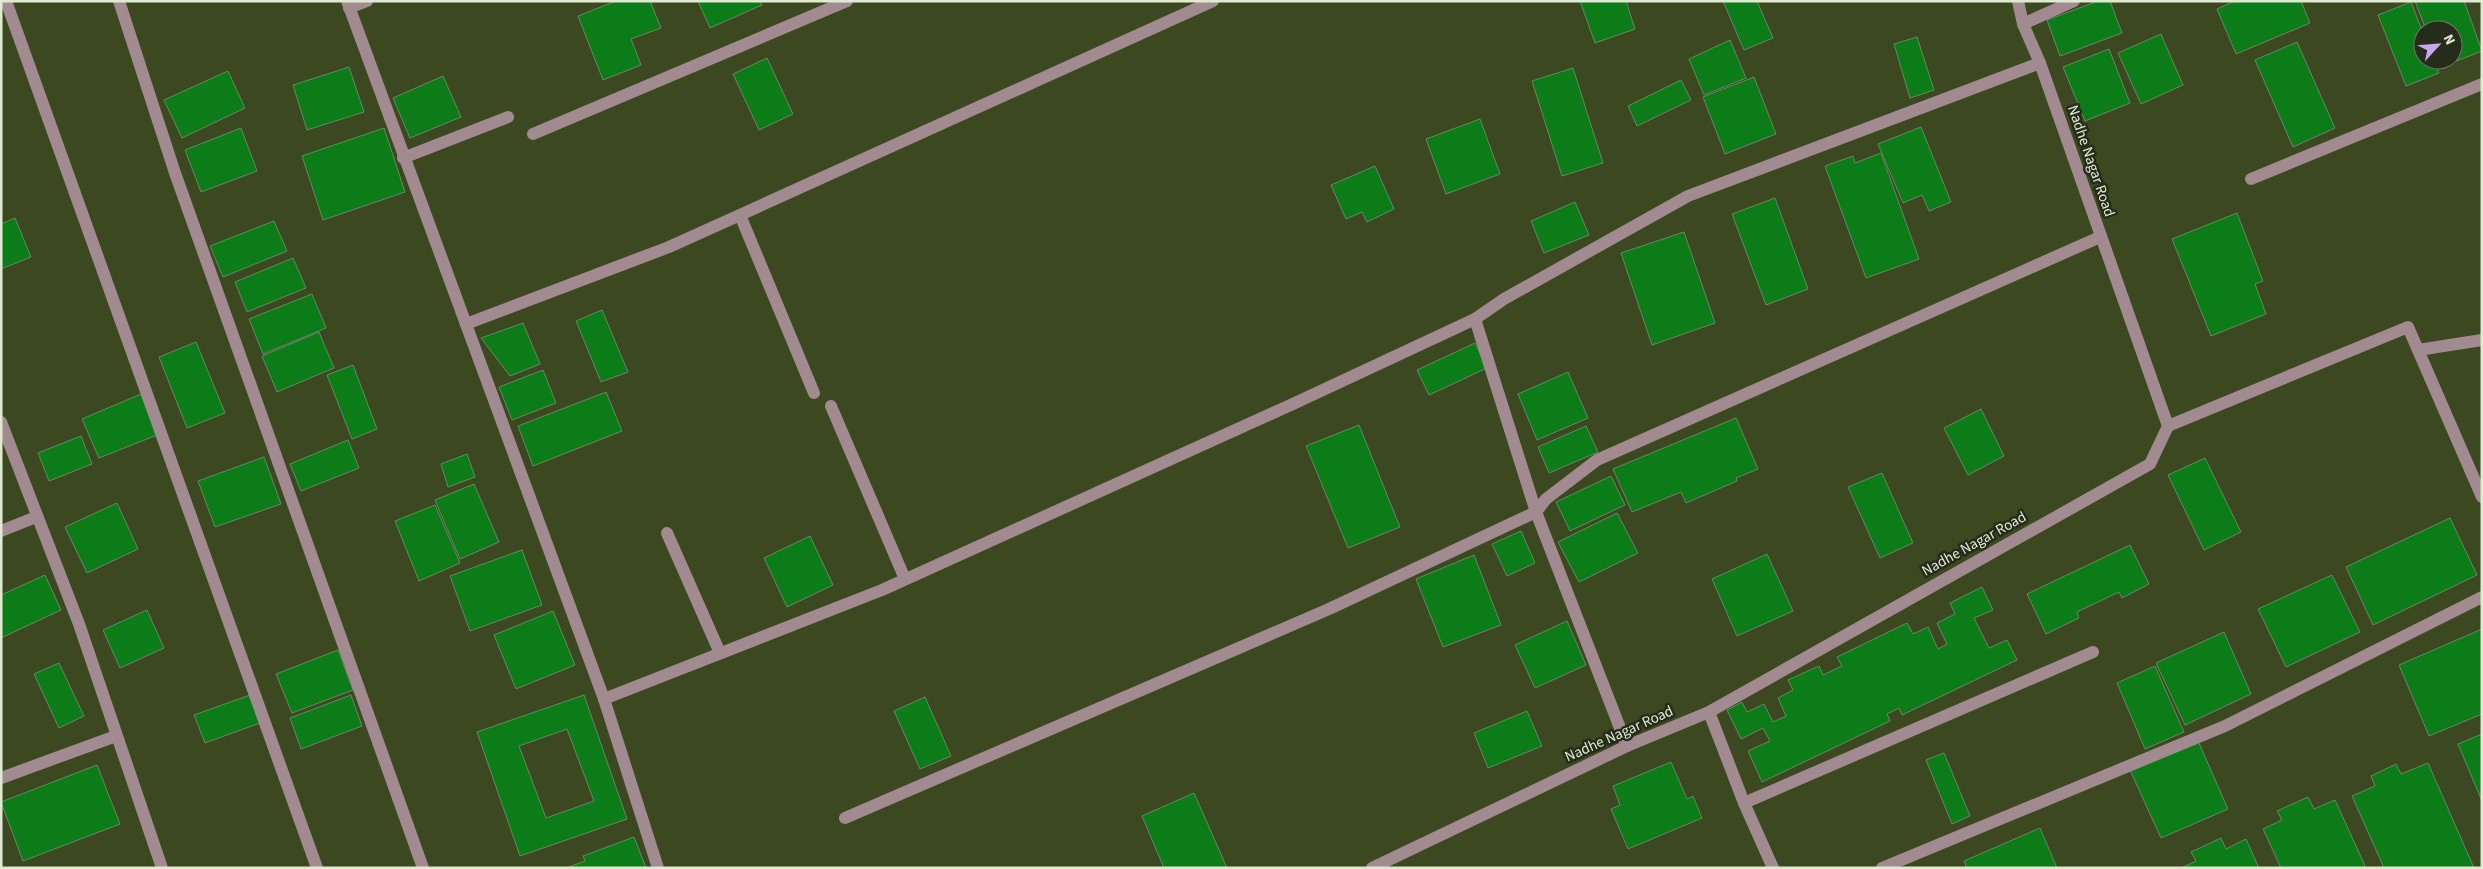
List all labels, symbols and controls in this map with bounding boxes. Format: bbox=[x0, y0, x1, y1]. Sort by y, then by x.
north arrow bbox=[2413, 20, 2463, 70]
text: N bbox=[2438, 31, 2460, 48]
street label: Nadhe Nagar Road bbox=[2062, 102, 2120, 220]
street label: Nadhe Nagar Road bbox=[1918, 507, 2030, 581]
street label: Nadhe Nagar Road bbox=[1561, 701, 1677, 767]

